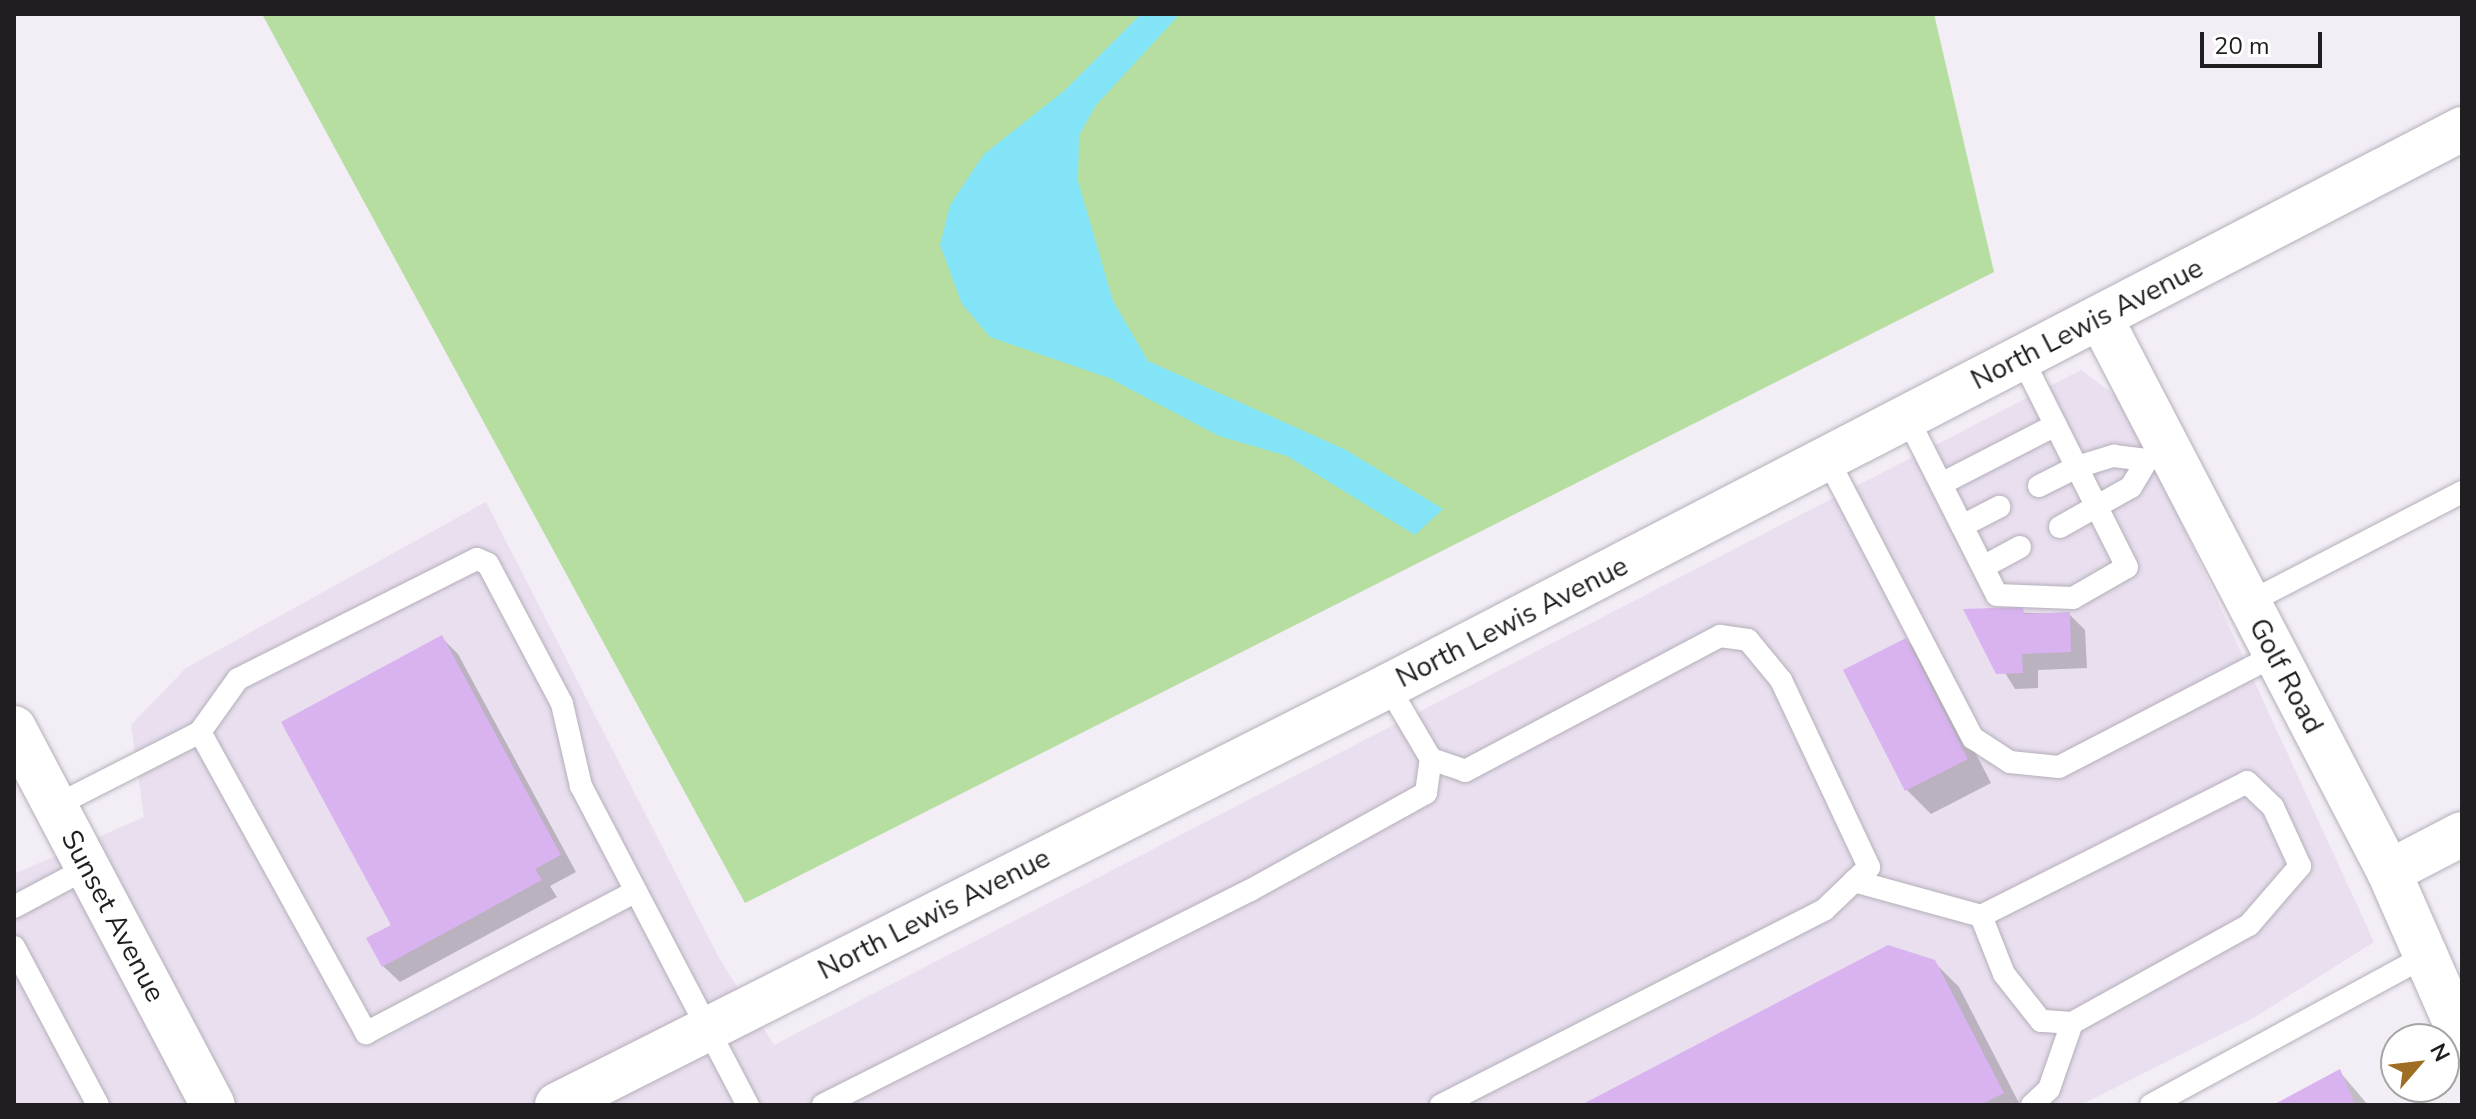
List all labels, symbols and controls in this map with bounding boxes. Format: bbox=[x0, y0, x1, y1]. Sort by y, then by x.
scale bar bbox=[2204, 16, 2326, 66]
text: 20 m bbox=[2214, 30, 2270, 62]
street label: North Lewis Avenue bbox=[1965, 251, 2209, 397]
street label: North Lewis Avenue bbox=[1390, 549, 1634, 695]
street label: Golf Road bbox=[2242, 613, 2330, 739]
street label: Sunset Avenue bbox=[54, 824, 172, 1008]
street label: North Lewis Avenue bbox=[812, 841, 1056, 987]
north arrow bbox=[2380, 1023, 2460, 1103]
text: N bbox=[2422, 1038, 2457, 1067]

